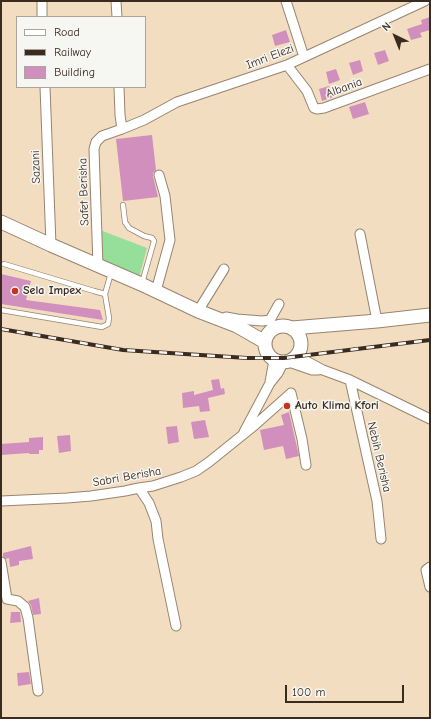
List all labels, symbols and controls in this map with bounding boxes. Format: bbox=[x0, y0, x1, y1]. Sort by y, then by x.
legend bbox=[16, 16, 146, 88]
north arrow bbox=[375, 16, 415, 56]
text: N bbox=[379, 20, 394, 34]
text: Road bbox=[54, 25, 80, 39]
street label: Imri Elezi bbox=[244, 41, 296, 73]
text: Railway bbox=[54, 45, 91, 59]
text: Building bbox=[54, 65, 95, 79]
street label: Albania bbox=[324, 75, 364, 101]
street label: Sazani bbox=[28, 150, 44, 184]
street label: Safet Berisha bbox=[76, 158, 92, 226]
place label: Sela Impex bbox=[23, 284, 81, 298]
marker: Sela Impex bbox=[10, 286, 20, 296]
place label: Auto Klima Kfori bbox=[295, 399, 379, 413]
marker: Auto Klima Kfori bbox=[282, 401, 292, 411]
street label: Nebih Berisha bbox=[364, 420, 394, 494]
street label: Sabri Berisha bbox=[92, 464, 162, 490]
scale bar bbox=[287, 677, 406, 703]
text: 100 m bbox=[292, 685, 325, 699]

